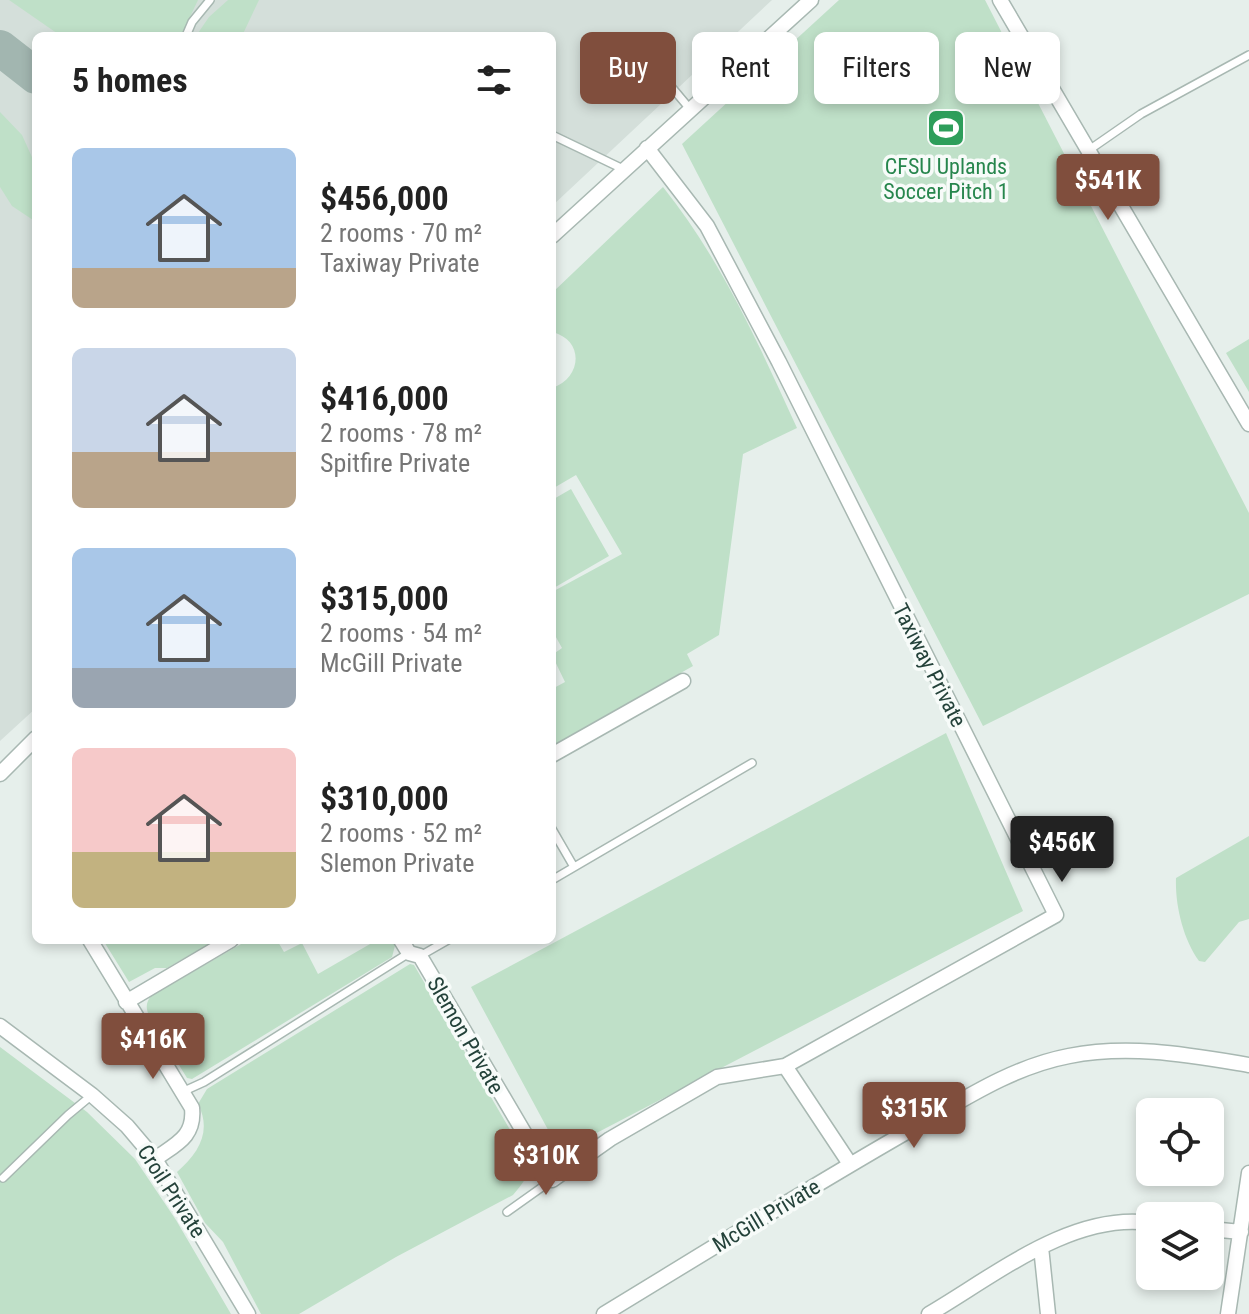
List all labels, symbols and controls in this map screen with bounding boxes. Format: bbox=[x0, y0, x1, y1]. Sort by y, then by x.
chip: Buy bbox=[580, 32, 676, 104]
chip: Rent bbox=[692, 32, 798, 104]
chip: Filters bbox=[814, 32, 939, 104]
chip: New bbox=[955, 32, 1060, 104]
icon: filters bbox=[472, 58, 516, 102]
text: 5 homes bbox=[72, 60, 188, 100]
sports icon: CFSU Uplands Soccer Pitch 1 bbox=[925, 107, 967, 149]
place label: CFSU Uplands Soccer Pitch 1 bbox=[883, 154, 1009, 204]
pin: $541K bbox=[1052, 154, 1164, 222]
text: $541K bbox=[1075, 165, 1141, 195]
text: $456,000 bbox=[320, 178, 449, 218]
icon: home bbox=[136, 180, 232, 276]
text: 2 rooms · 70 m² bbox=[320, 218, 482, 248]
text: Taxiway Private bbox=[320, 248, 479, 278]
text: $416,000 bbox=[320, 378, 449, 418]
icon: home bbox=[136, 380, 232, 476]
text: 2 rooms · 78 m² bbox=[320, 418, 482, 448]
text: Spitfire Private bbox=[320, 448, 470, 478]
text: $315,000 bbox=[320, 578, 449, 618]
icon: home bbox=[136, 580, 232, 676]
street label: Taxiway Private bbox=[888, 599, 971, 731]
text: 2 rooms · 54 m² bbox=[320, 618, 482, 648]
text: McGill Private bbox=[320, 648, 462, 678]
text: $310,000 bbox=[320, 778, 449, 818]
icon: home bbox=[136, 780, 232, 876]
pin: $456K bbox=[1006, 816, 1118, 884]
text: 2 rooms · 52 m² bbox=[320, 818, 482, 848]
text: $456K bbox=[1029, 827, 1095, 857]
text: Slemon Private bbox=[320, 848, 474, 878]
street label: Slemon Private bbox=[422, 972, 509, 1098]
pin: $416K bbox=[97, 1013, 209, 1081]
text: $416K bbox=[120, 1024, 186, 1054]
pin: $315K bbox=[858, 1082, 970, 1150]
text: $315K bbox=[881, 1093, 947, 1123]
map controls bbox=[1136, 1098, 1224, 1290]
button: locate bbox=[1136, 1098, 1224, 1186]
pin: $310K bbox=[490, 1129, 602, 1197]
street label: Croil Private bbox=[132, 1140, 211, 1242]
text: $310K bbox=[513, 1140, 579, 1170]
street label: McGill Private bbox=[708, 1174, 824, 1257]
button: layers bbox=[1136, 1202, 1224, 1290]

